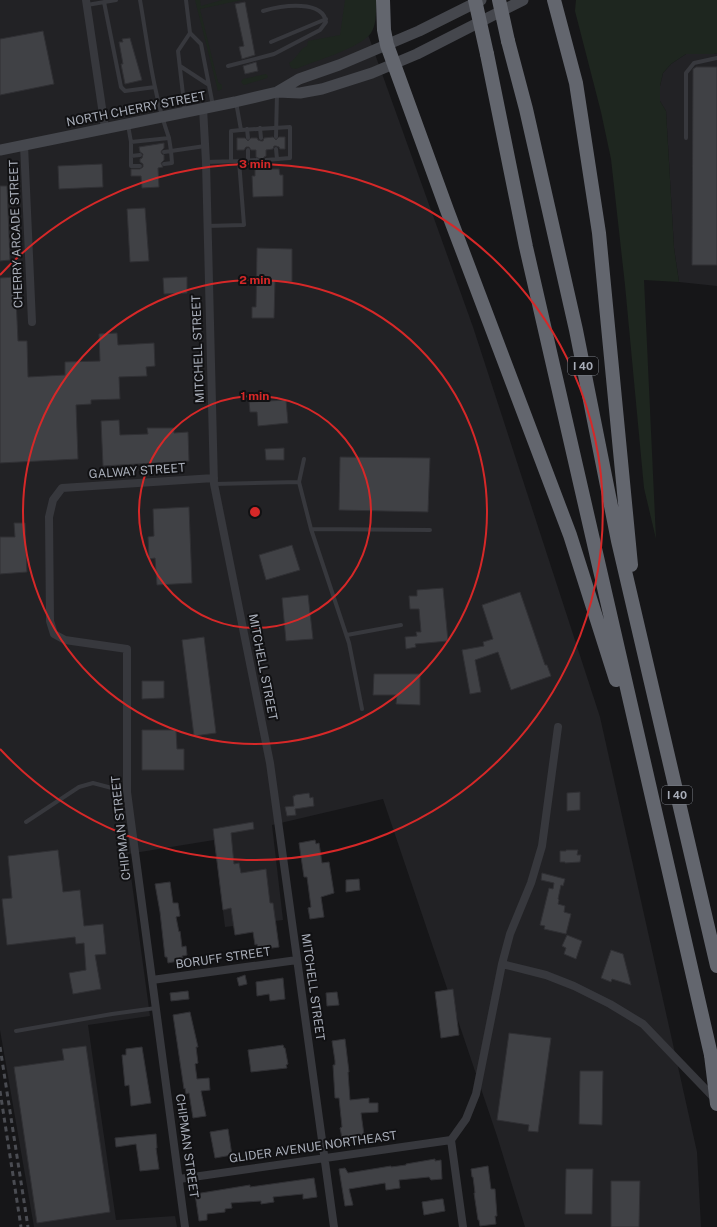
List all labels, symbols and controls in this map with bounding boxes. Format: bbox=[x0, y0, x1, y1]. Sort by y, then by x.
street label: NORTH CHERRY STREET bbox=[65, 89, 207, 129]
text: 3 min bbox=[239, 157, 271, 171]
street label: CHERRY ARCADE STREET bbox=[6, 160, 26, 308]
text: 2 min bbox=[239, 273, 271, 287]
street label: MITCHELL STREET bbox=[189, 295, 207, 403]
road number: I 40 bbox=[568, 357, 598, 375]
text: 1 min bbox=[241, 389, 269, 403]
street label: GALWAY STREET bbox=[88, 461, 186, 481]
centre of rings bbox=[248, 505, 262, 519]
street label: MITCHELL STREET bbox=[246, 613, 280, 721]
street label: CHIPMAN STREET bbox=[109, 775, 133, 881]
road number: I 40 bbox=[662, 786, 692, 804]
street label: MITCHELL STREET bbox=[299, 932, 327, 1042]
street label: BORUFF STREET bbox=[175, 944, 271, 972]
street label: CHIPMAN STREET bbox=[173, 1093, 201, 1199]
street label: GLIDER AVENUE NORTHEAST bbox=[228, 1128, 398, 1166]

